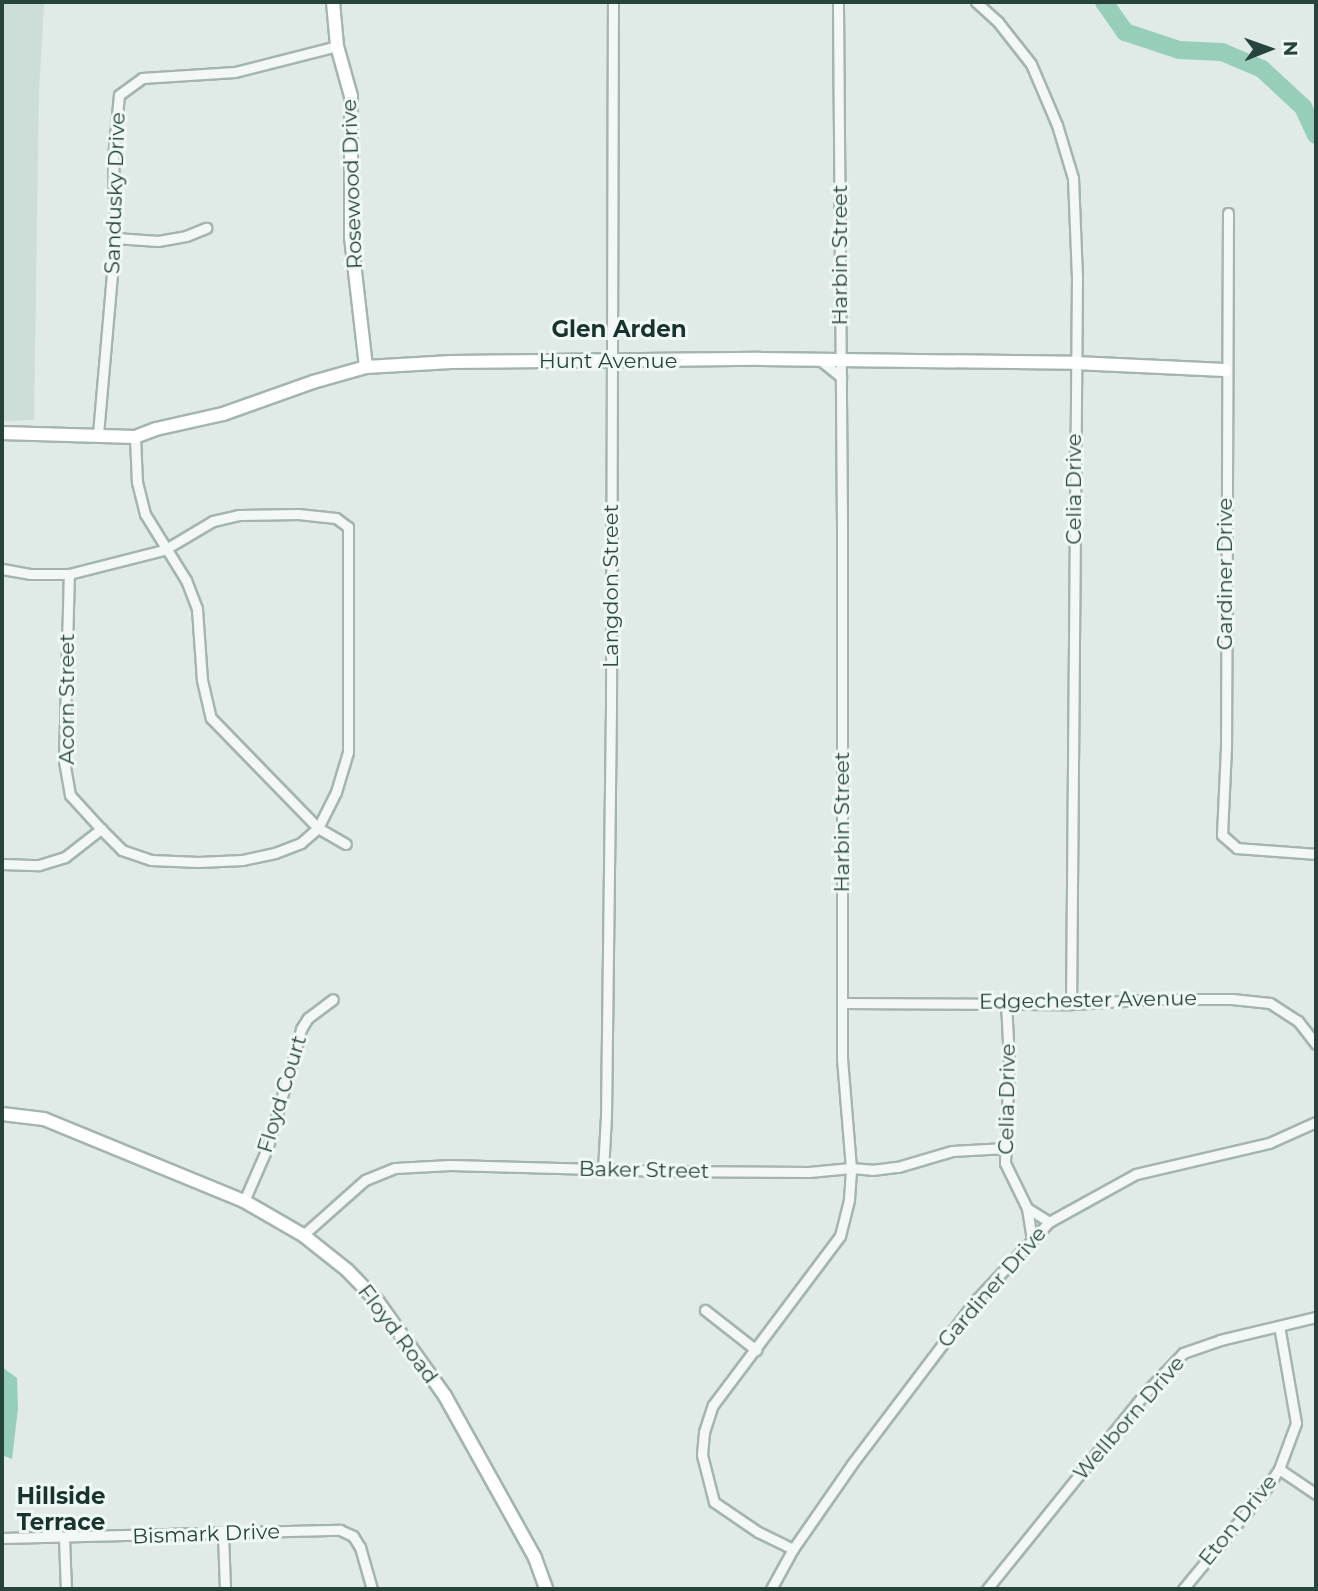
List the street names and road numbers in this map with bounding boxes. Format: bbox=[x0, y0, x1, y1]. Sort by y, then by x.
street label: Rosewood Drive bbox=[336, 98, 368, 270]
street label: Sandusky Drive bbox=[100, 112, 130, 274]
street label: Harbin Street bbox=[827, 185, 853, 325]
street label: Hunt Avenue bbox=[539, 348, 677, 374]
street label: Celia Drive bbox=[1061, 433, 1087, 545]
street label: Gardiner Drive bbox=[1212, 498, 1238, 650]
street label: Langdon Street bbox=[598, 504, 624, 668]
street label: Acorn Street bbox=[54, 633, 80, 765]
street label: Harbin Street bbox=[829, 752, 855, 892]
street label: Edgechester Avenue bbox=[979, 985, 1197, 1015]
street label: Floyd Court bbox=[252, 1032, 312, 1156]
street label: Celia Drive bbox=[993, 1043, 1021, 1155]
street label: Baker Street bbox=[579, 1156, 709, 1184]
street label: Gardiner Drive bbox=[932, 1221, 1052, 1353]
street label: Floyd Road bbox=[353, 1279, 443, 1389]
street label: Wellborn Drive bbox=[1068, 1351, 1190, 1485]
street label: Eton Drive bbox=[1194, 1469, 1282, 1571]
street label: Bismark Drive bbox=[132, 1519, 280, 1549]

